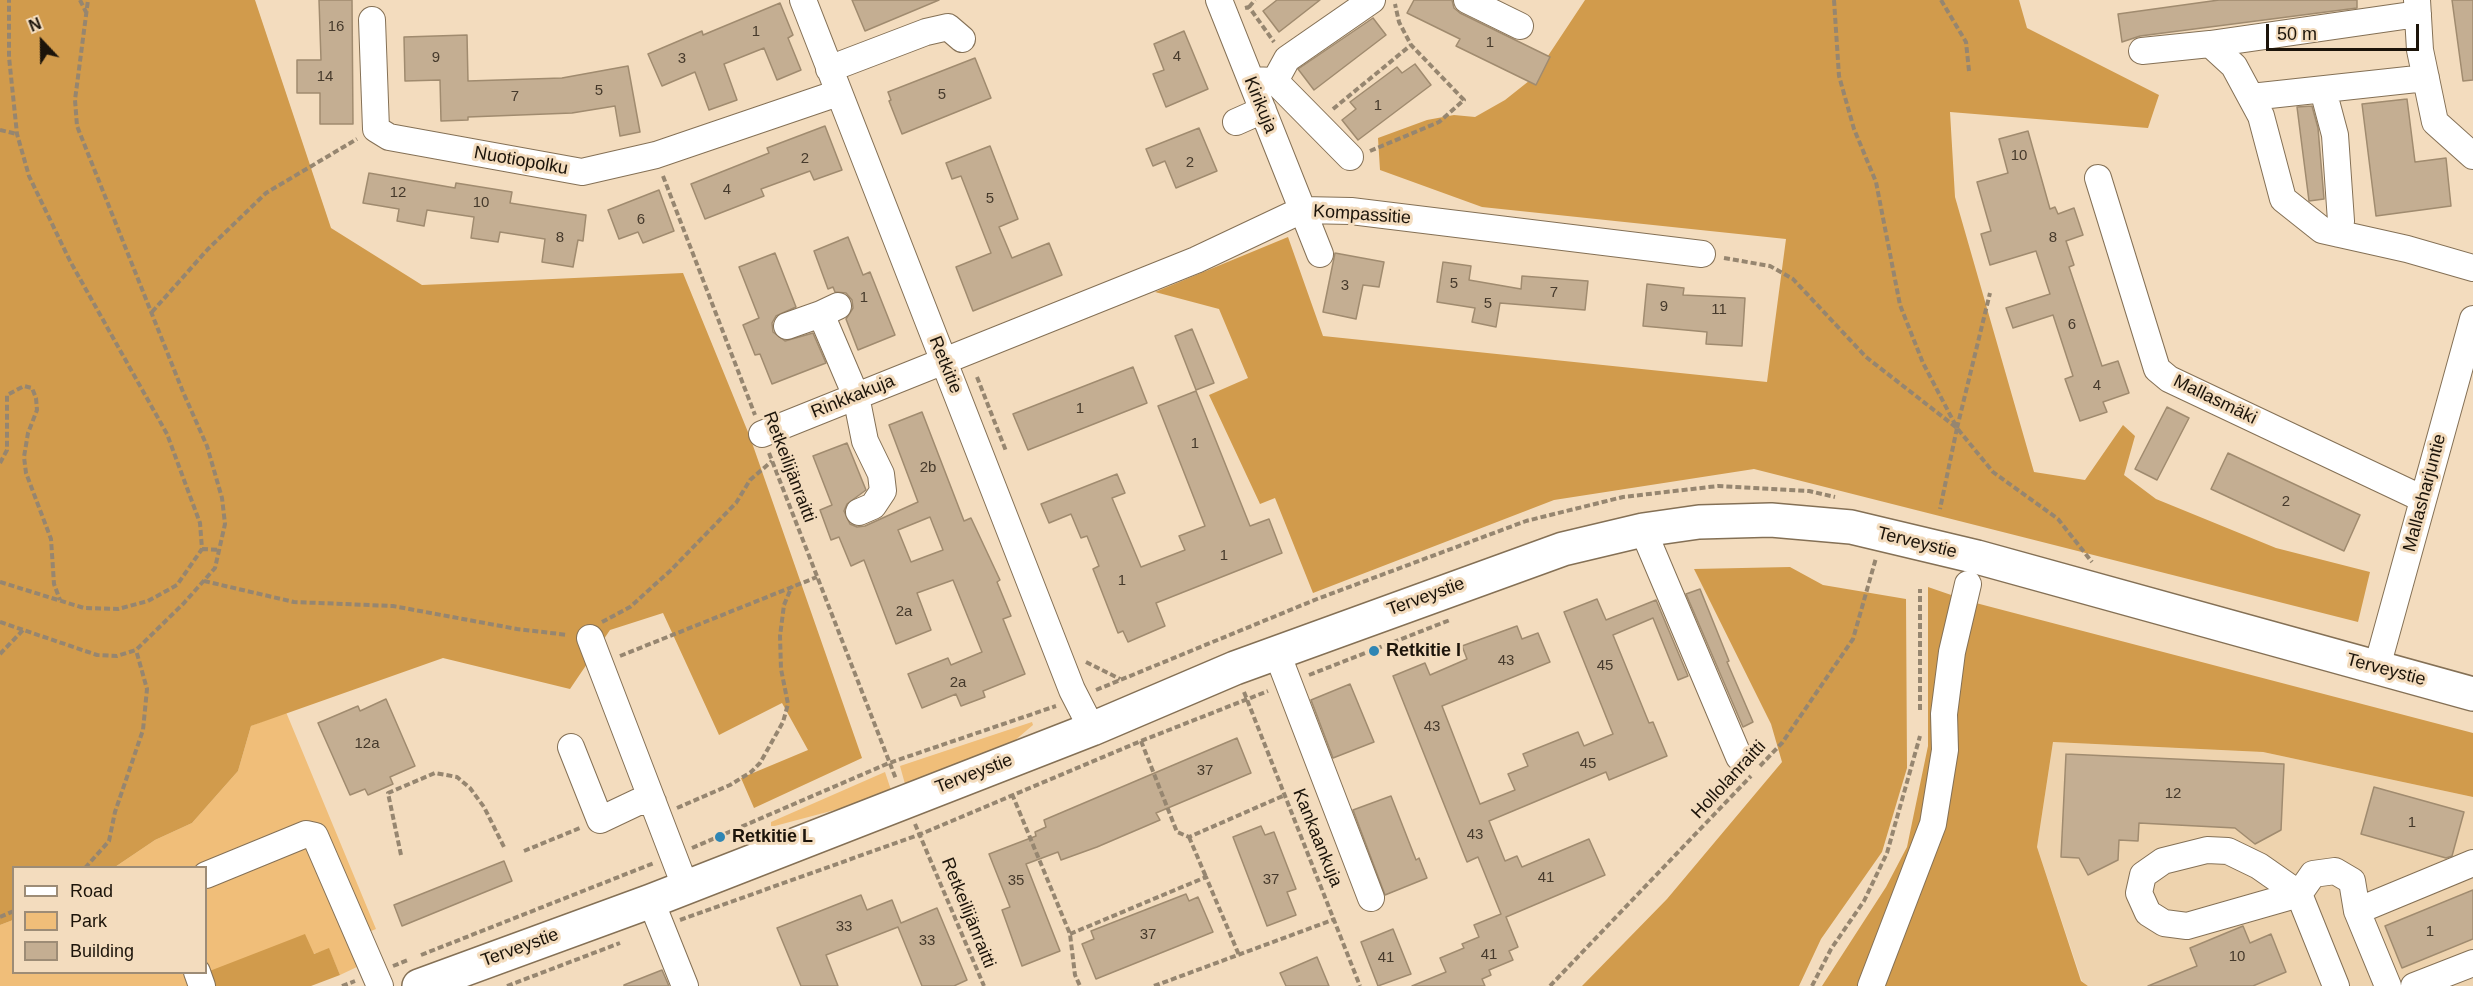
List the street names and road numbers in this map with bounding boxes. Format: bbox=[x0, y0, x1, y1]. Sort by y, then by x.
street label: Kirikuja bbox=[1239, 74, 1281, 136]
street label: Nuotiopolku bbox=[472, 142, 570, 180]
street label: Kompassitie bbox=[1312, 201, 1412, 229]
street label: Retkitie bbox=[924, 333, 966, 397]
street label: Rinkkakuja bbox=[808, 370, 898, 424]
street label: Mallasmäki bbox=[2170, 371, 2260, 429]
street label: Retkeilijänraitti bbox=[758, 408, 820, 526]
street label: Mallasharjuntie bbox=[2399, 432, 2451, 554]
street label: Terveystie bbox=[1875, 523, 1959, 563]
street label: Terveystie bbox=[1384, 573, 1468, 621]
street label: Terveystie bbox=[2344, 649, 2428, 691]
street label: Hollolanraitti bbox=[1687, 736, 1771, 824]
street label: Terveystie bbox=[932, 749, 1016, 799]
street label: Kankaankuja bbox=[1287, 786, 1347, 890]
street label: Retkeilijänraitti bbox=[936, 855, 1000, 971]
street label: Terveystie bbox=[478, 924, 562, 972]

